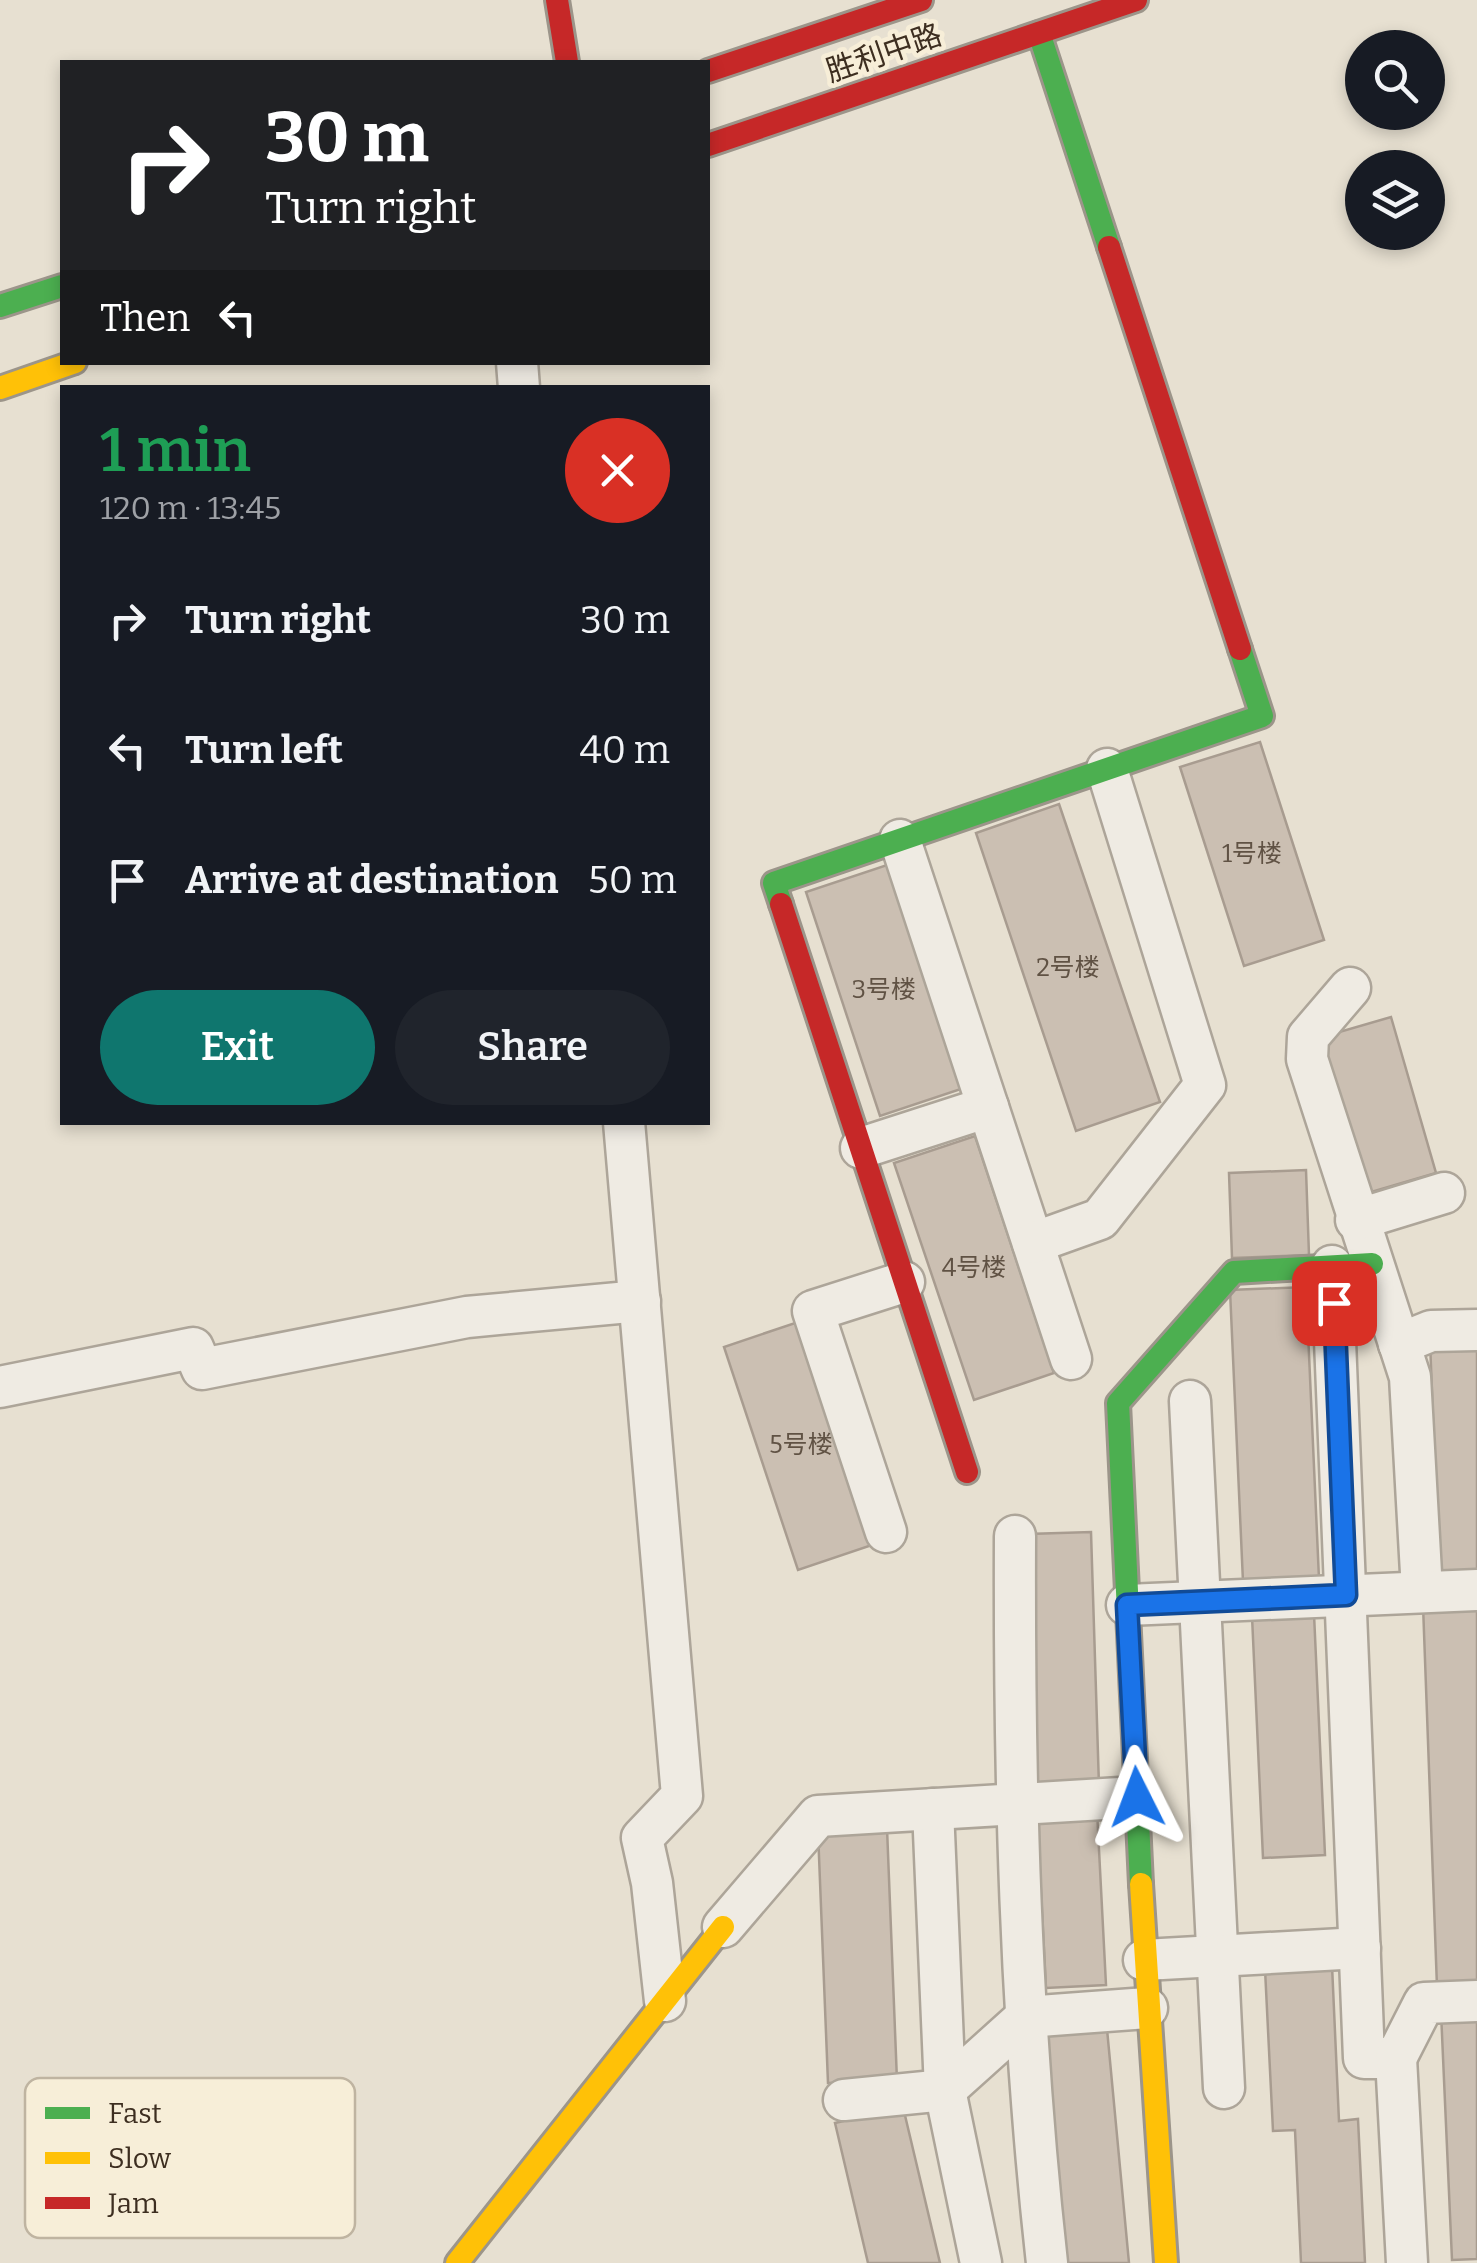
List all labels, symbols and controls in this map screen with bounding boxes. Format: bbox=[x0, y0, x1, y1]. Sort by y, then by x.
street label: 胜利中路 bbox=[821, 16, 947, 90]
map controls bbox=[1345, 30, 1445, 250]
button: search bbox=[1345, 30, 1445, 130]
text: 30 m bbox=[265, 96, 429, 180]
icon: right bbox=[100, 100, 230, 230]
button: layers bbox=[1345, 150, 1445, 250]
text: Turn right bbox=[265, 181, 477, 235]
icon: left bbox=[210, 290, 265, 345]
text: Then bbox=[100, 295, 190, 341]
text: 1 min bbox=[100, 415, 251, 487]
button: close bbox=[565, 418, 670, 523]
text: 120 m · 13:45 bbox=[100, 489, 281, 527]
icon: right bbox=[100, 593, 155, 648]
text: Turn right bbox=[185, 597, 371, 643]
text: 30 m bbox=[580, 597, 670, 643]
icon: left bbox=[100, 723, 155, 778]
text: Turn left bbox=[185, 727, 343, 773]
text: 40 m bbox=[580, 727, 670, 773]
house number: 1号楼 bbox=[1222, 839, 1282, 869]
icon: arrive bbox=[100, 853, 155, 908]
text: Arrive at destination bbox=[185, 857, 558, 903]
text: 50 m bbox=[588, 857, 677, 903]
house number: 2号楼 bbox=[1036, 953, 1100, 983]
house number: 3号楼 bbox=[852, 975, 916, 1005]
button: Exit bbox=[100, 990, 375, 1105]
button: Share bbox=[395, 990, 670, 1105]
house number: 4号楼 bbox=[942, 1253, 1006, 1283]
pin bbox=[1292, 1261, 1377, 1346]
icon: arrive bbox=[1307, 1276, 1362, 1331]
house number: 5号楼 bbox=[769, 1430, 833, 1460]
position arrow bbox=[1085, 1745, 1189, 1849]
legend bbox=[25, 2078, 355, 2238]
text: Fast bbox=[108, 2097, 162, 2130]
text: Slow bbox=[108, 2142, 171, 2175]
text: Jam bbox=[107, 2187, 159, 2220]

